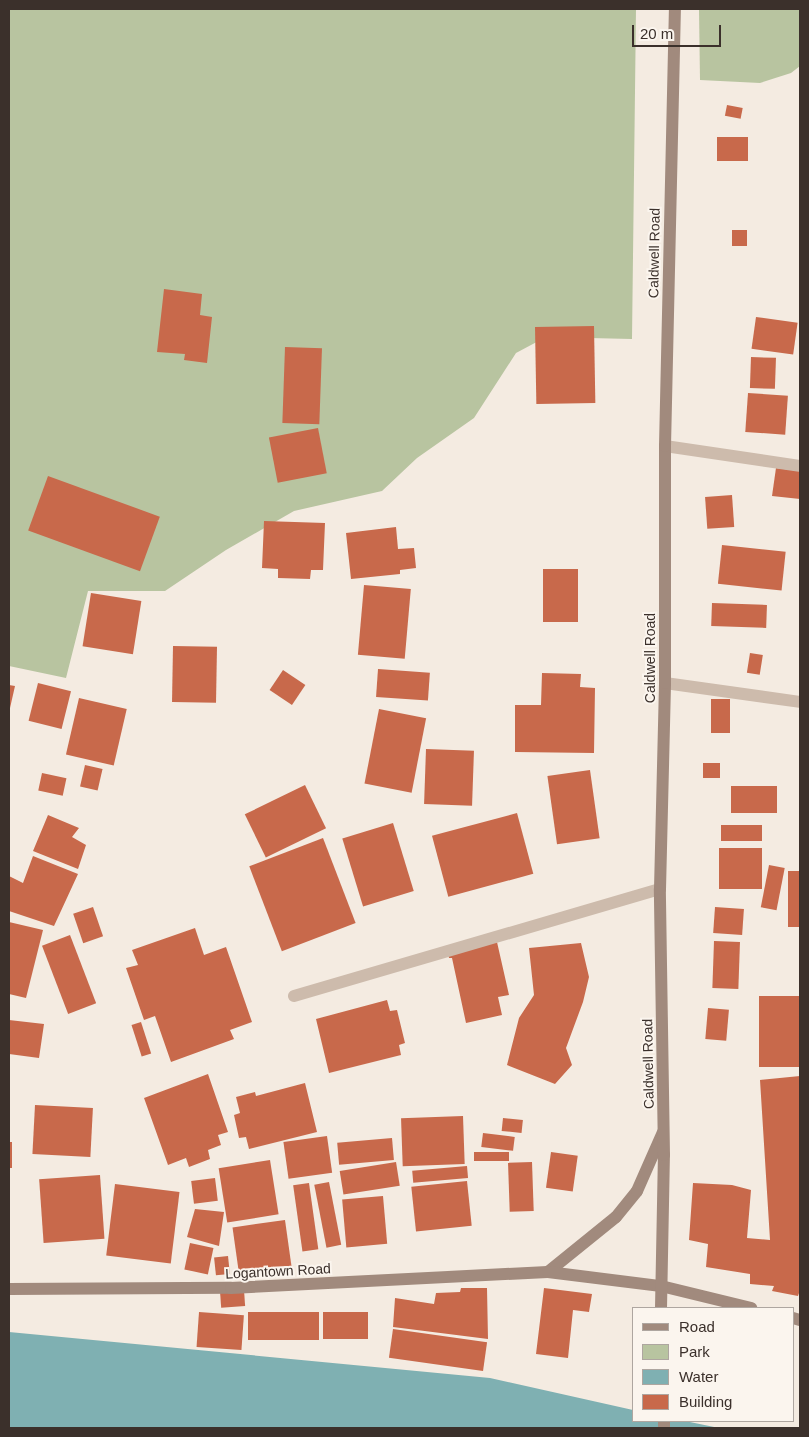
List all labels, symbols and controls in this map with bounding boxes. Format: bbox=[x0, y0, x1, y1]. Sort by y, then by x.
scale bar bbox=[634, 15, 723, 47]
text: 20 m bbox=[640, 25, 673, 42]
street label: Caldwell Road bbox=[645, 208, 663, 298]
street label: Caldwell Road bbox=[642, 613, 658, 703]
street label: Caldwell Road bbox=[639, 1019, 657, 1109]
street label: Logantown Road bbox=[225, 1260, 331, 1282]
legend bbox=[632, 1307, 794, 1422]
text: Road bbox=[679, 1318, 715, 1335]
text: Park bbox=[679, 1343, 710, 1360]
text: Water bbox=[679, 1368, 718, 1385]
text: Building bbox=[679, 1393, 732, 1410]

